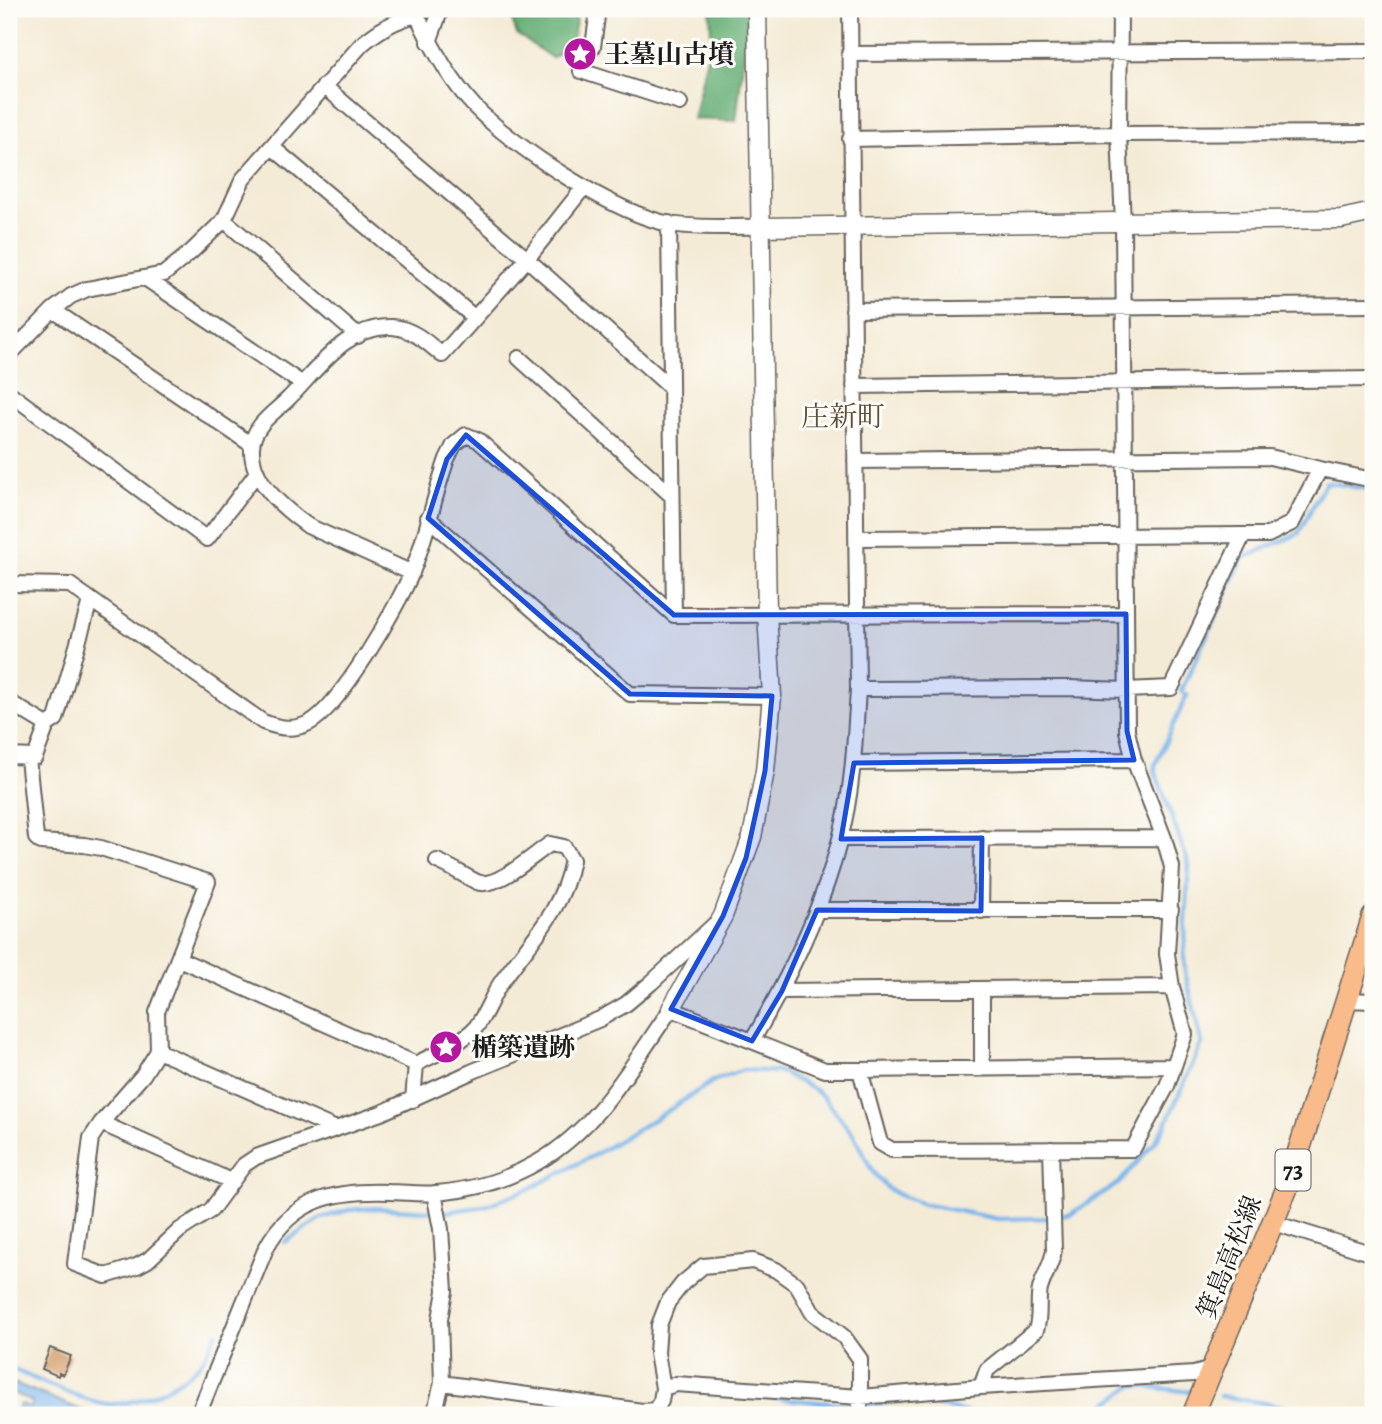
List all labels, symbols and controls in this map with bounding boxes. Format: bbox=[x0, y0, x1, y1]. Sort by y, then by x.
place icon: 王墓山古墳 bbox=[561, 35, 599, 73]
place label: 王墓山古墳 bbox=[604, 37, 734, 72]
district label: 庄新町 bbox=[801, 398, 885, 436]
place icon: 楯築遺跡 bbox=[427, 1028, 465, 1066]
place label: 楯築遺跡 bbox=[471, 1030, 575, 1065]
road number: 73 bbox=[1276, 1150, 1310, 1190]
street label: 箕島高松線 bbox=[1189, 1190, 1270, 1324]

